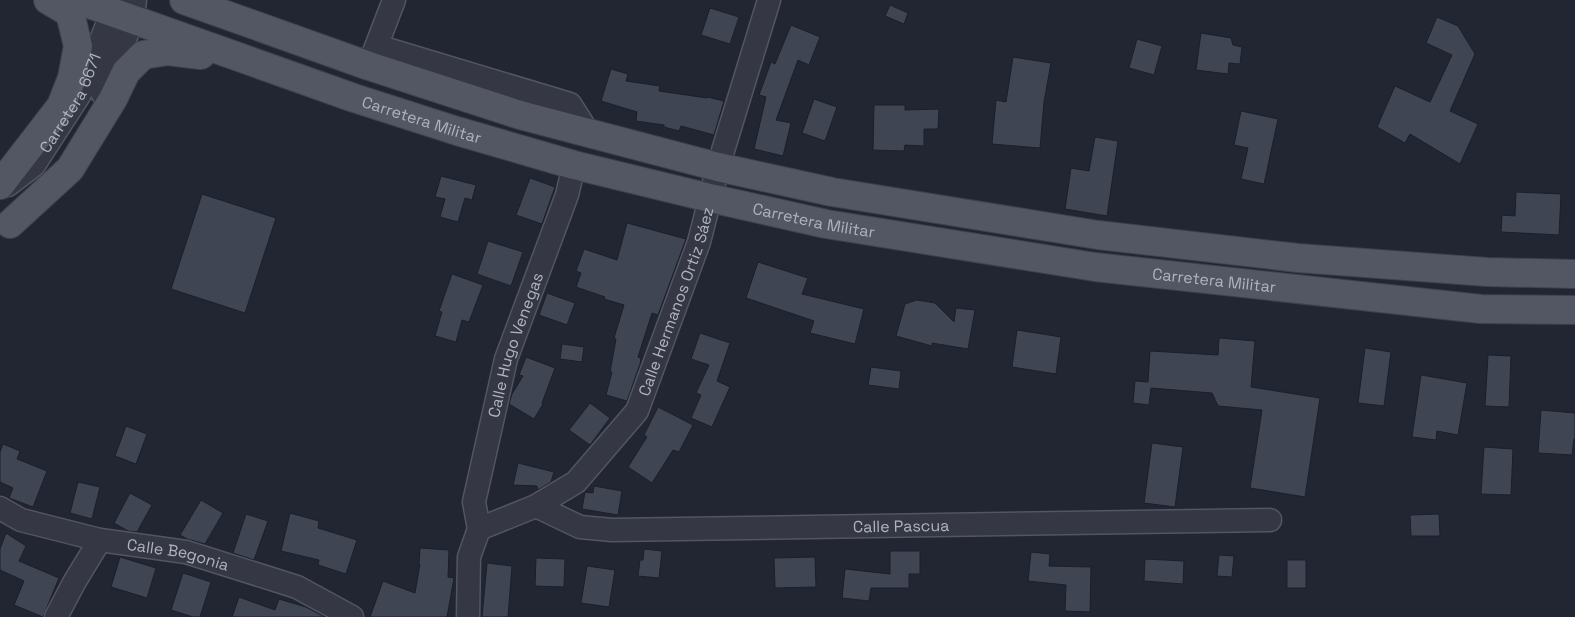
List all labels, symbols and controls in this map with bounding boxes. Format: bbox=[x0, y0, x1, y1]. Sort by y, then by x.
street label: Carretera 6671 bbox=[34, 50, 105, 157]
street label: Carretera Militar bbox=[359, 91, 484, 148]
street label: Carretera Militar bbox=[751, 197, 876, 242]
street label: Calle Hermanos Ortiz Sáez bbox=[633, 205, 718, 399]
street label: Carretera Militar bbox=[1151, 263, 1277, 297]
street label: Calle Hugo Venegas bbox=[483, 269, 548, 419]
street label: Calle Pascua bbox=[853, 514, 949, 537]
street label: Calle Begonia bbox=[126, 533, 232, 575]

